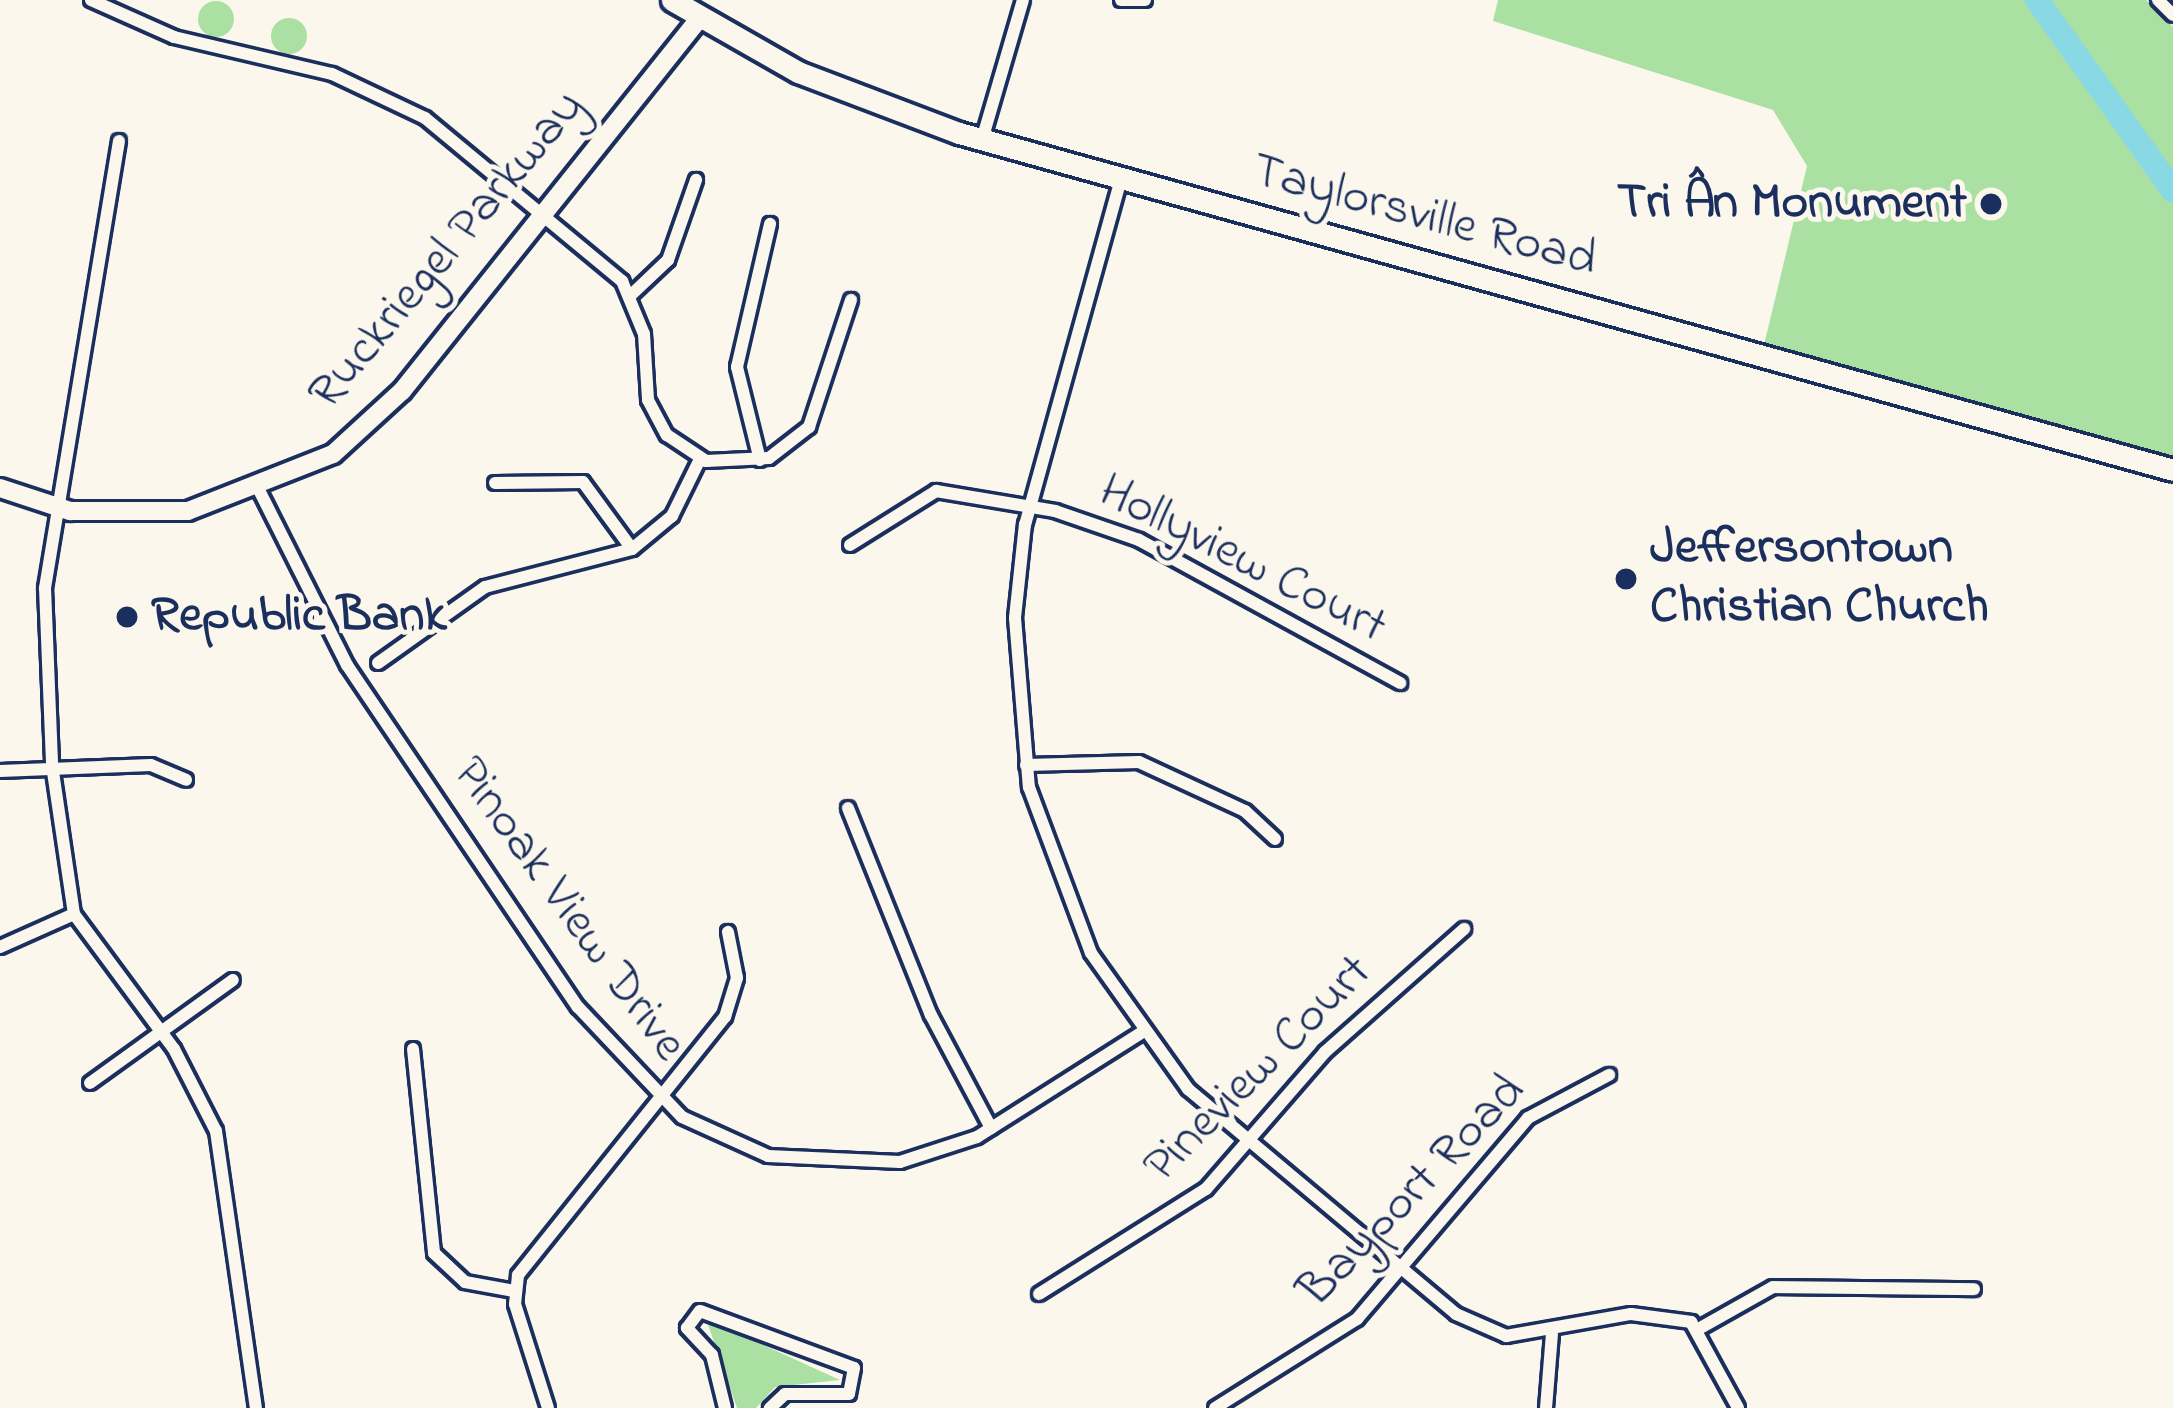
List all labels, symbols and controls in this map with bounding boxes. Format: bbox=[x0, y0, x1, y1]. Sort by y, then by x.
street label: Ruckriegel Parkway bbox=[296, 79, 600, 423]
street label: Taylorsville Road bbox=[1245, 142, 1603, 292]
place label: Tri Ân Monument bbox=[1617, 173, 1967, 235]
marker: Tri Ân Monument bbox=[1978, 191, 2004, 217]
street label: Hollyview Court bbox=[1088, 461, 1396, 659]
place label: Jeffersontown Christian Church bbox=[1650, 519, 1989, 639]
marker: Jeffersontown Christian Church bbox=[1613, 566, 1639, 592]
place label: Republic Bank bbox=[151, 586, 447, 648]
marker: Republic Bank bbox=[114, 604, 140, 630]
street label: Pinoak View Drive bbox=[437, 746, 699, 1074]
street label: Pineview Court bbox=[1132, 943, 1386, 1197]
street label: Bayport Road bbox=[1286, 1062, 1540, 1322]

